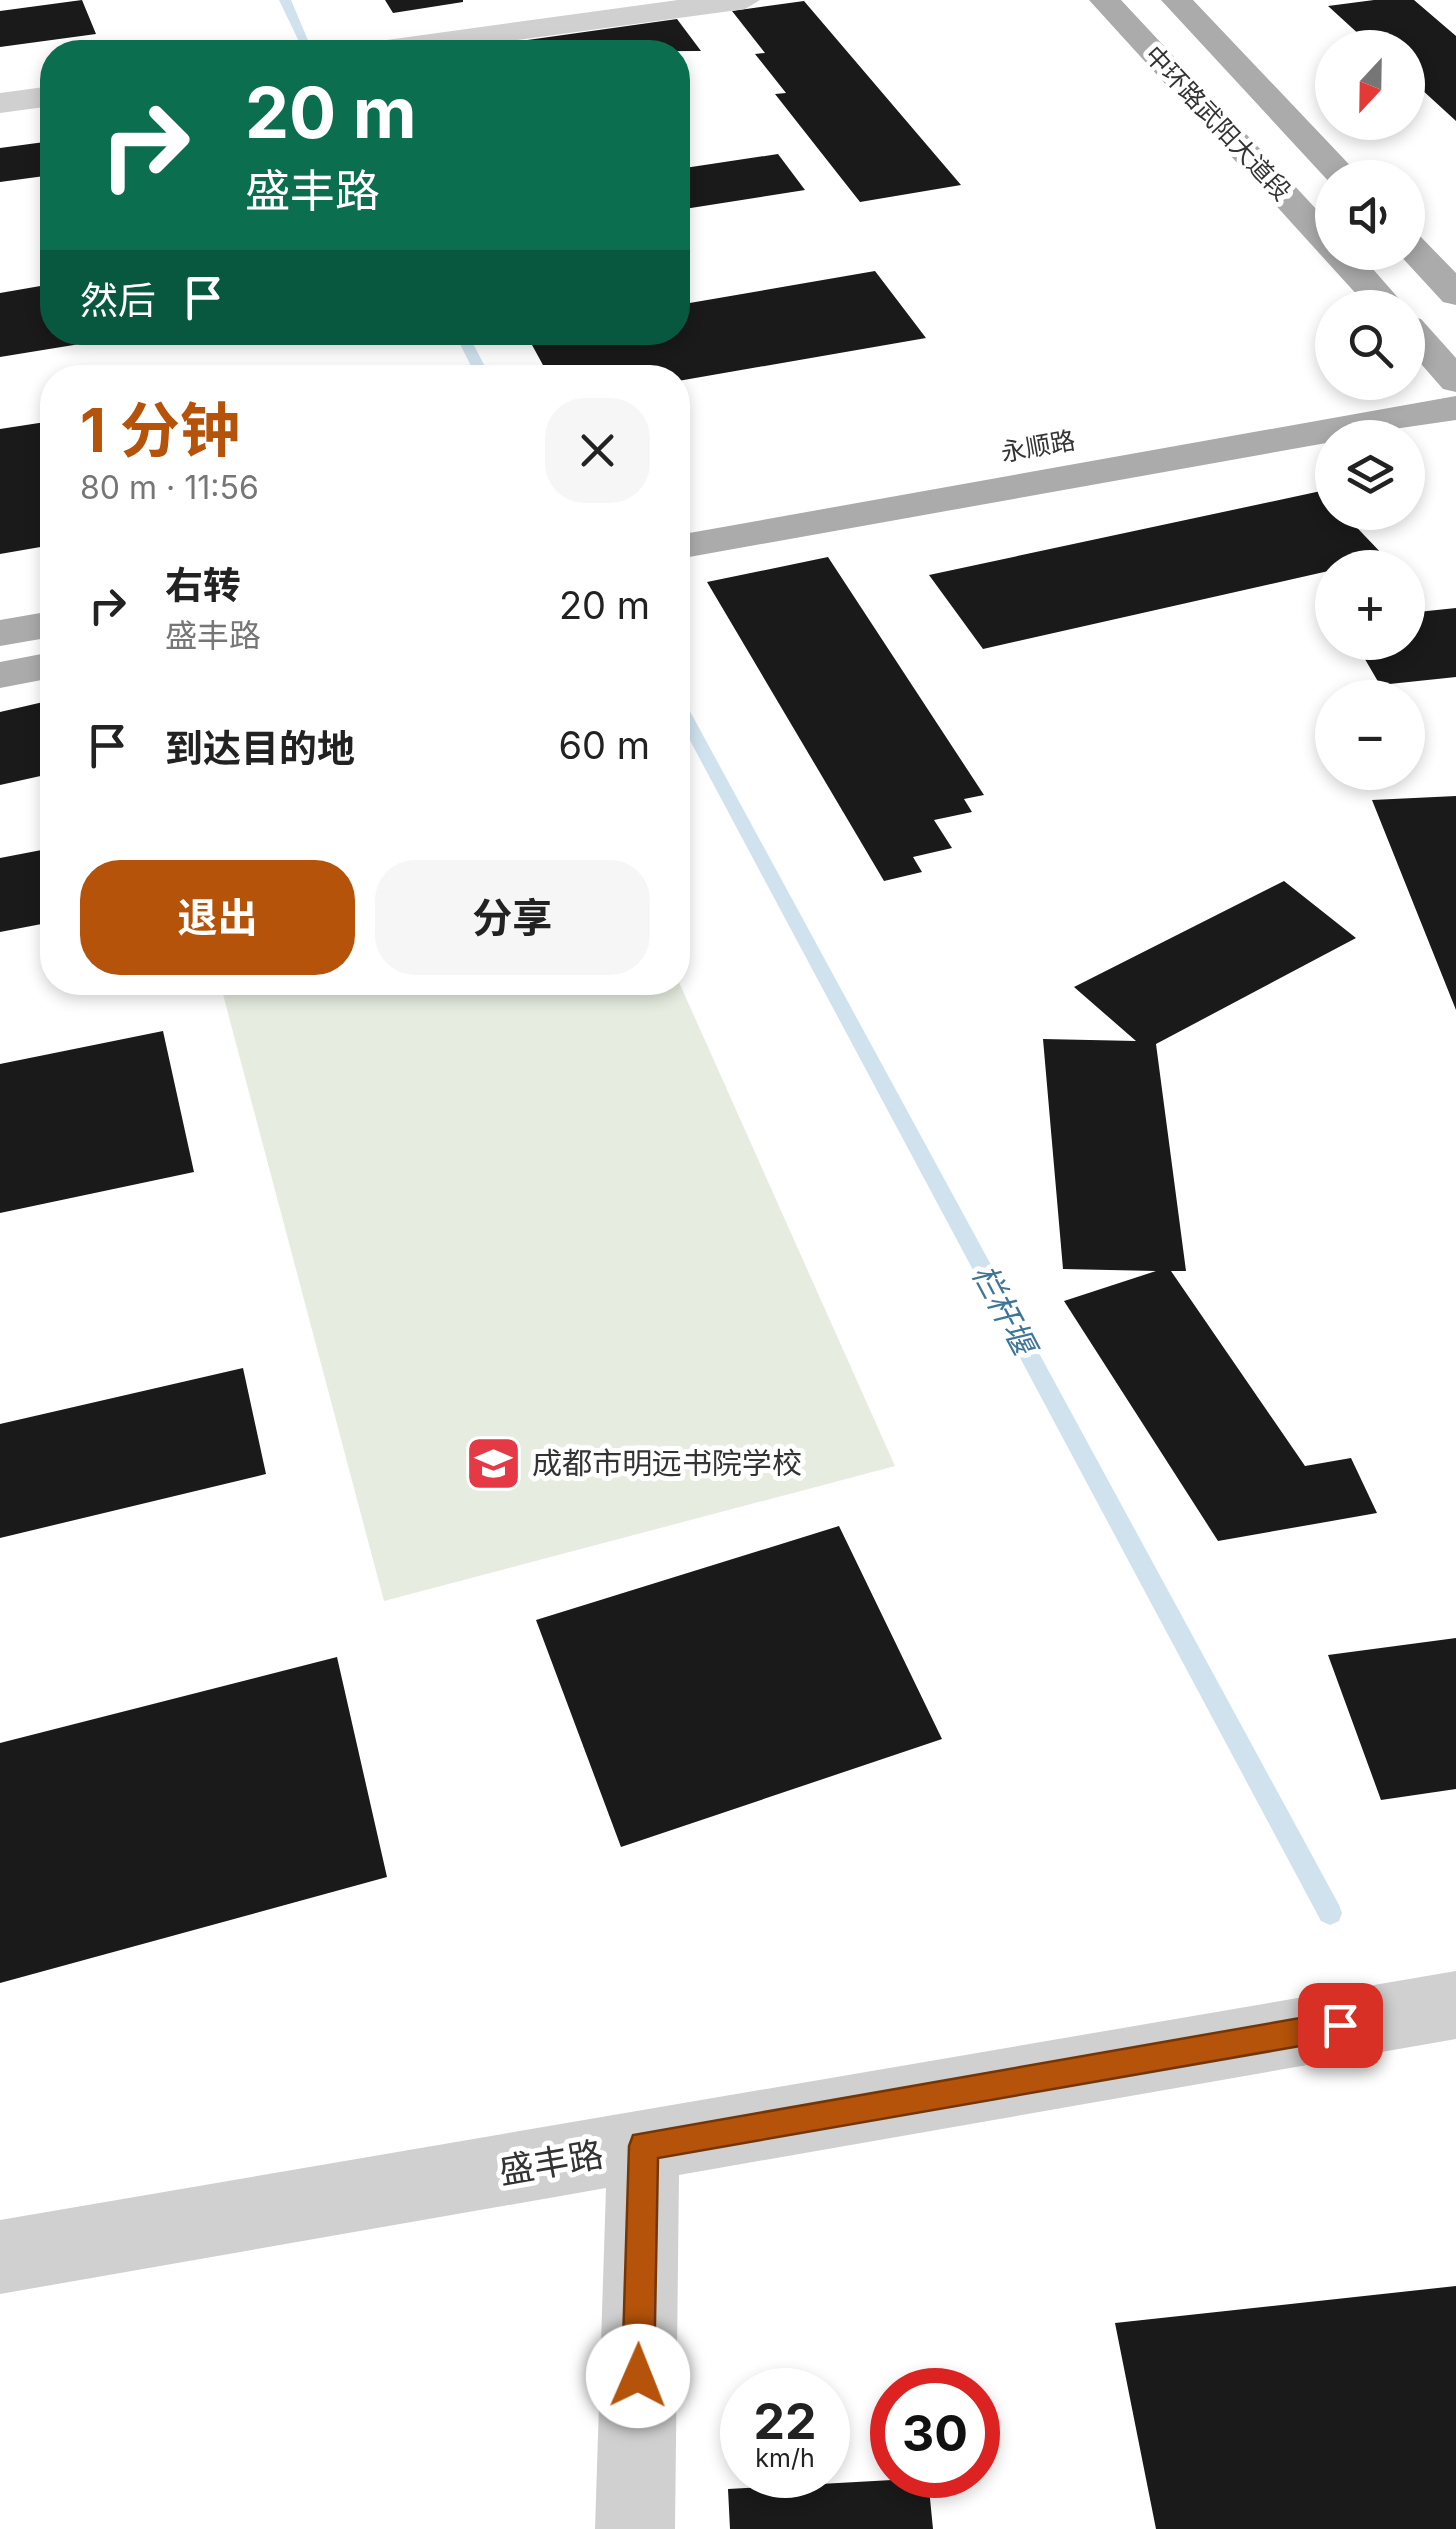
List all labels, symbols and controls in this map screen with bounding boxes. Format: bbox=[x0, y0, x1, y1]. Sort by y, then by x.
north arrow bbox=[1315, 30, 1425, 140]
map controls bbox=[1315, 30, 1425, 790]
street label: 中环路武阳大道段 bbox=[1139, 40, 1297, 206]
text: 20 m bbox=[245, 70, 417, 155]
icon: right bbox=[80, 80, 210, 210]
button: sound bbox=[1315, 160, 1425, 270]
text: 盛丰路 bbox=[245, 163, 380, 218]
icon: arrive bbox=[176, 270, 231, 325]
text: 然后 bbox=[80, 277, 156, 323]
button: search bbox=[1315, 290, 1425, 400]
text: 1 分钟 bbox=[80, 394, 240, 466]
button: close bbox=[545, 398, 650, 503]
button: layers bbox=[1315, 420, 1425, 530]
street label: 永顺路 bbox=[998, 425, 1078, 467]
text: 80 m · 11:56 bbox=[80, 468, 259, 507]
button: + bbox=[1315, 550, 1425, 660]
text: 右转 bbox=[165, 562, 241, 608]
icon: right bbox=[80, 578, 135, 633]
text: 20 m bbox=[559, 582, 650, 628]
text: 盛丰路 bbox=[165, 616, 261, 655]
button: − bbox=[1315, 680, 1425, 790]
icon: arrive bbox=[80, 718, 135, 773]
text: 60 m bbox=[558, 722, 650, 768]
text: 到达目的地 bbox=[165, 725, 355, 771]
button: 退出 bbox=[80, 860, 355, 975]
button: 分享 bbox=[375, 860, 650, 975]
water label: 栏杆堰 bbox=[964, 1257, 1046, 1365]
school or university icon: 成都市明远书院学校 bbox=[463, 1433, 523, 1493]
place label: 成都市明远书院学校 bbox=[532, 1445, 802, 1481]
pin bbox=[1298, 1983, 1383, 2068]
icon: arrive bbox=[1313, 1998, 1368, 2053]
street label: 盛丰路 bbox=[496, 2132, 606, 2192]
position arrow bbox=[586, 2324, 690, 2428]
speed limit sign: 30 bbox=[870, 2368, 1000, 2498]
text: 22 bbox=[754, 2391, 817, 2451]
text: km/h bbox=[755, 2443, 815, 2473]

